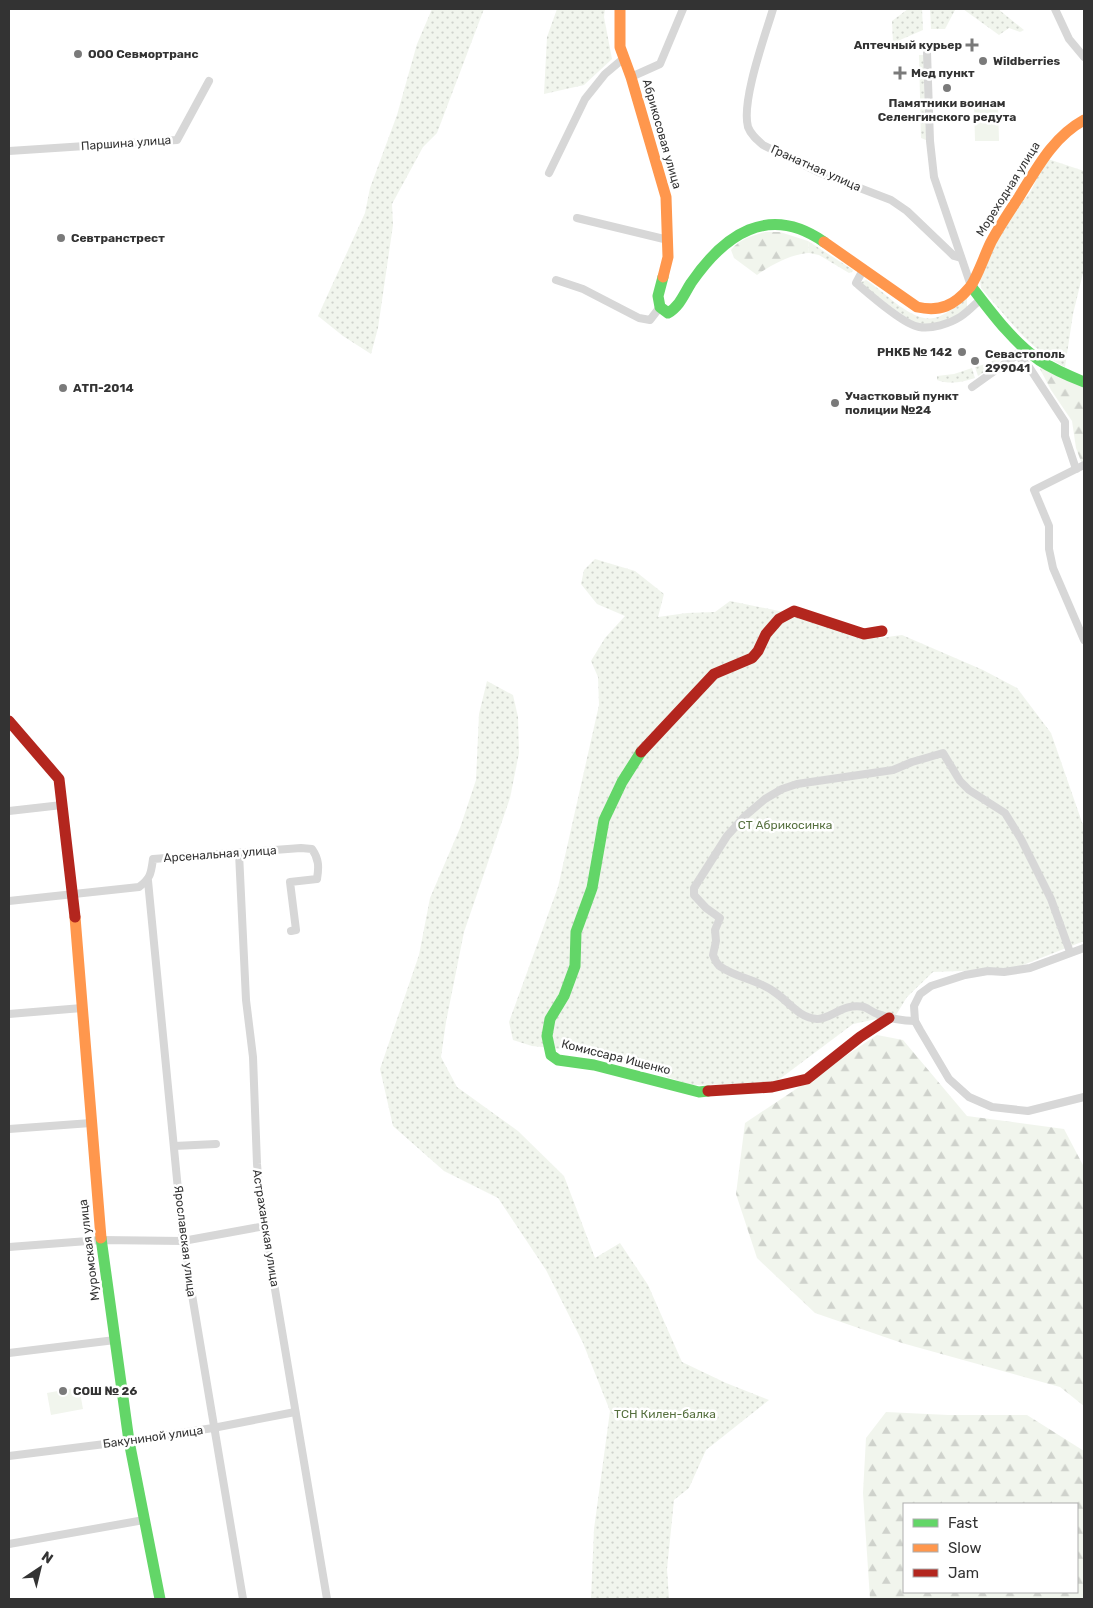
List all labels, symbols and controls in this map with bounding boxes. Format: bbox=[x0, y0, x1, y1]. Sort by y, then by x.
place label: Аптечный курьер bbox=[854, 38, 962, 52]
marker: Аптечный курьер bbox=[966, 39, 978, 51]
place label: ООО Севмортранс bbox=[88, 47, 199, 61]
marker: ООО Севмортранс bbox=[72, 48, 84, 60]
place label: Wildberries bbox=[993, 54, 1061, 68]
marker: Wildberries bbox=[977, 55, 989, 67]
marker: Мед пункт bbox=[893, 66, 907, 80]
place label: Мед пункт bbox=[911, 66, 975, 80]
street label: Абрикосовая улица bbox=[640, 78, 684, 190]
marker: Памятники воинам Селенгинского редута bbox=[941, 82, 953, 94]
place label: Памятники воинам Селенгинского редута bbox=[878, 96, 1016, 124]
street label: Паршина улица bbox=[80, 133, 172, 153]
street label: Мореходная улица bbox=[973, 139, 1043, 239]
street label: Гранатная улица bbox=[769, 142, 863, 194]
place label: Севтранстрест bbox=[71, 231, 165, 245]
marker: Севтранстрест bbox=[55, 232, 67, 244]
place label: РНКБ № 142 bbox=[877, 345, 952, 359]
marker: РНКБ № 142 bbox=[956, 346, 968, 358]
place label: Севастополь 299041 bbox=[985, 347, 1065, 375]
marker: Севастополь 299041 bbox=[969, 355, 981, 367]
place label: АТП-2014 bbox=[73, 381, 134, 395]
marker: АТП-2014 bbox=[57, 382, 69, 394]
place label: Участковый пункт полиции №24 bbox=[845, 389, 959, 417]
marker: Участковый пункт полиции №24 bbox=[829, 397, 841, 409]
park label: СТ Абрикосинка bbox=[738, 818, 832, 832]
street label: Арсенальная улица bbox=[163, 843, 277, 865]
street label: Комиссара Ищенко bbox=[560, 1037, 672, 1077]
street label: Астраханская улица bbox=[250, 1168, 282, 1288]
street label: Ярославская улица bbox=[171, 1184, 199, 1298]
street label: Муромская улица bbox=[76, 1199, 102, 1301]
place label: СОШ № 26 bbox=[73, 1384, 137, 1398]
marker: СОШ № 26 bbox=[57, 1385, 69, 1397]
park label: ТСН Килен-балка bbox=[614, 1407, 716, 1421]
street label: Бакуниной улица bbox=[102, 1423, 204, 1451]
legend bbox=[903, 1503, 1078, 1593]
text: Fast bbox=[948, 1514, 978, 1532]
text: Slow bbox=[948, 1539, 981, 1557]
north arrow bbox=[15, 1543, 65, 1593]
text: N bbox=[38, 1548, 56, 1568]
text: Jam bbox=[948, 1564, 979, 1582]

